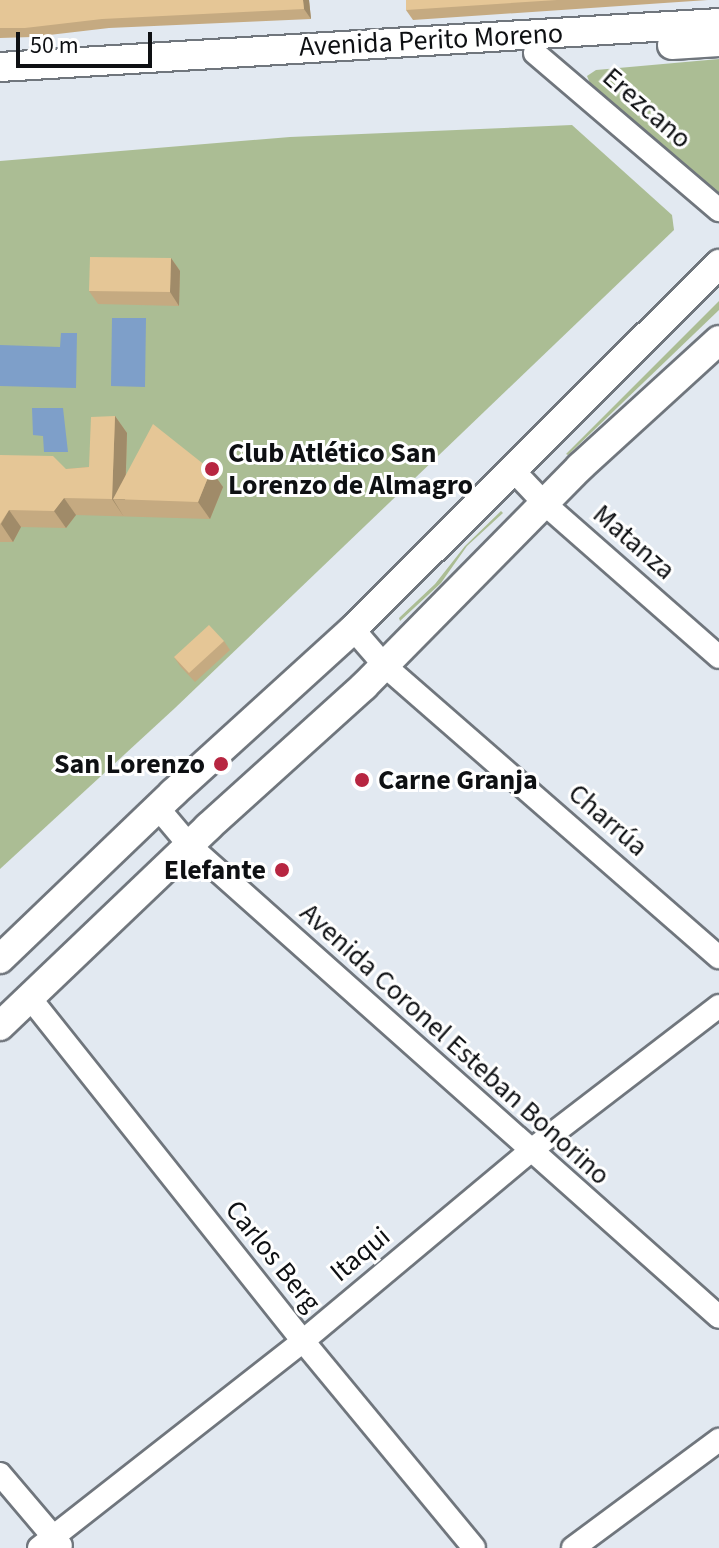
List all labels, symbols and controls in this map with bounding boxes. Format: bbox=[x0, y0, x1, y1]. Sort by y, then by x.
scale bar bbox=[20, 16, 156, 66]
street label: Avenida Perito Moreno bbox=[298, 16, 564, 64]
text: 50 m bbox=[30, 28, 79, 63]
street label: Erezcano bbox=[596, 60, 698, 156]
place label: Club Atlético San Lorenzo de Almagro bbox=[228, 436, 473, 502]
marker: Club Atlético San Lorenzo de Almagro bbox=[203, 460, 221, 478]
street label: Matanza bbox=[586, 497, 682, 587]
place label: San Lorenzo bbox=[54, 747, 205, 781]
marker: San Lorenzo bbox=[212, 755, 230, 773]
place label: Carne Granja bbox=[378, 763, 538, 797]
marker: Carne Granja bbox=[353, 771, 371, 789]
street label: Charrúa bbox=[561, 776, 655, 864]
place label: Elefante bbox=[164, 853, 266, 887]
marker: Elefante bbox=[273, 861, 291, 879]
street label: Avenida Coronel Esteban Bonorino bbox=[293, 896, 617, 1192]
street label: Carlos Berg bbox=[218, 1194, 328, 1318]
street label: Itaqui bbox=[323, 1219, 397, 1289]

